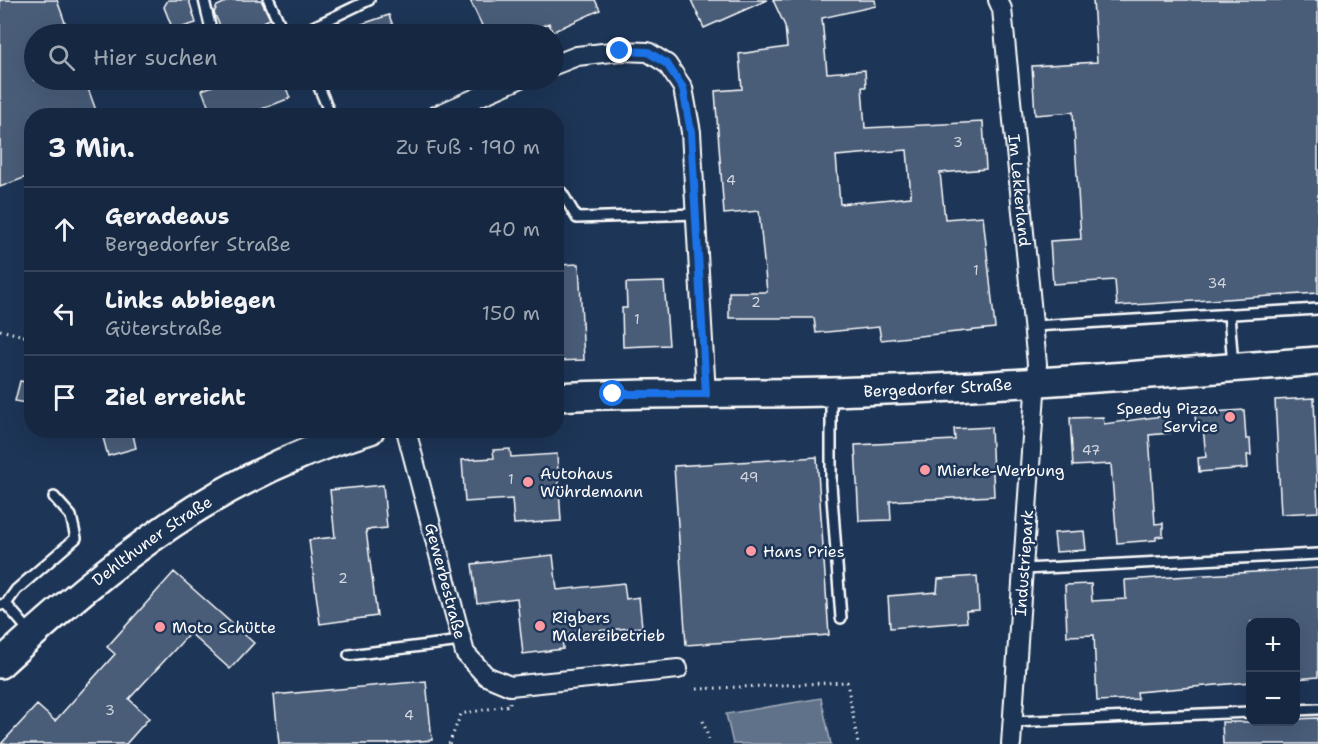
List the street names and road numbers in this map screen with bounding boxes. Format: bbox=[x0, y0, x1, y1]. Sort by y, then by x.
street label: Im Lekkerland bbox=[1004, 133, 1036, 248]
street label: Bergedorfer Straße bbox=[863, 373, 1013, 401]
street label: Dehlthuner Straße bbox=[87, 491, 216, 590]
street label: Industriepark bbox=[1010, 509, 1038, 617]
street label: Gewerbestraße bbox=[421, 521, 471, 641]

